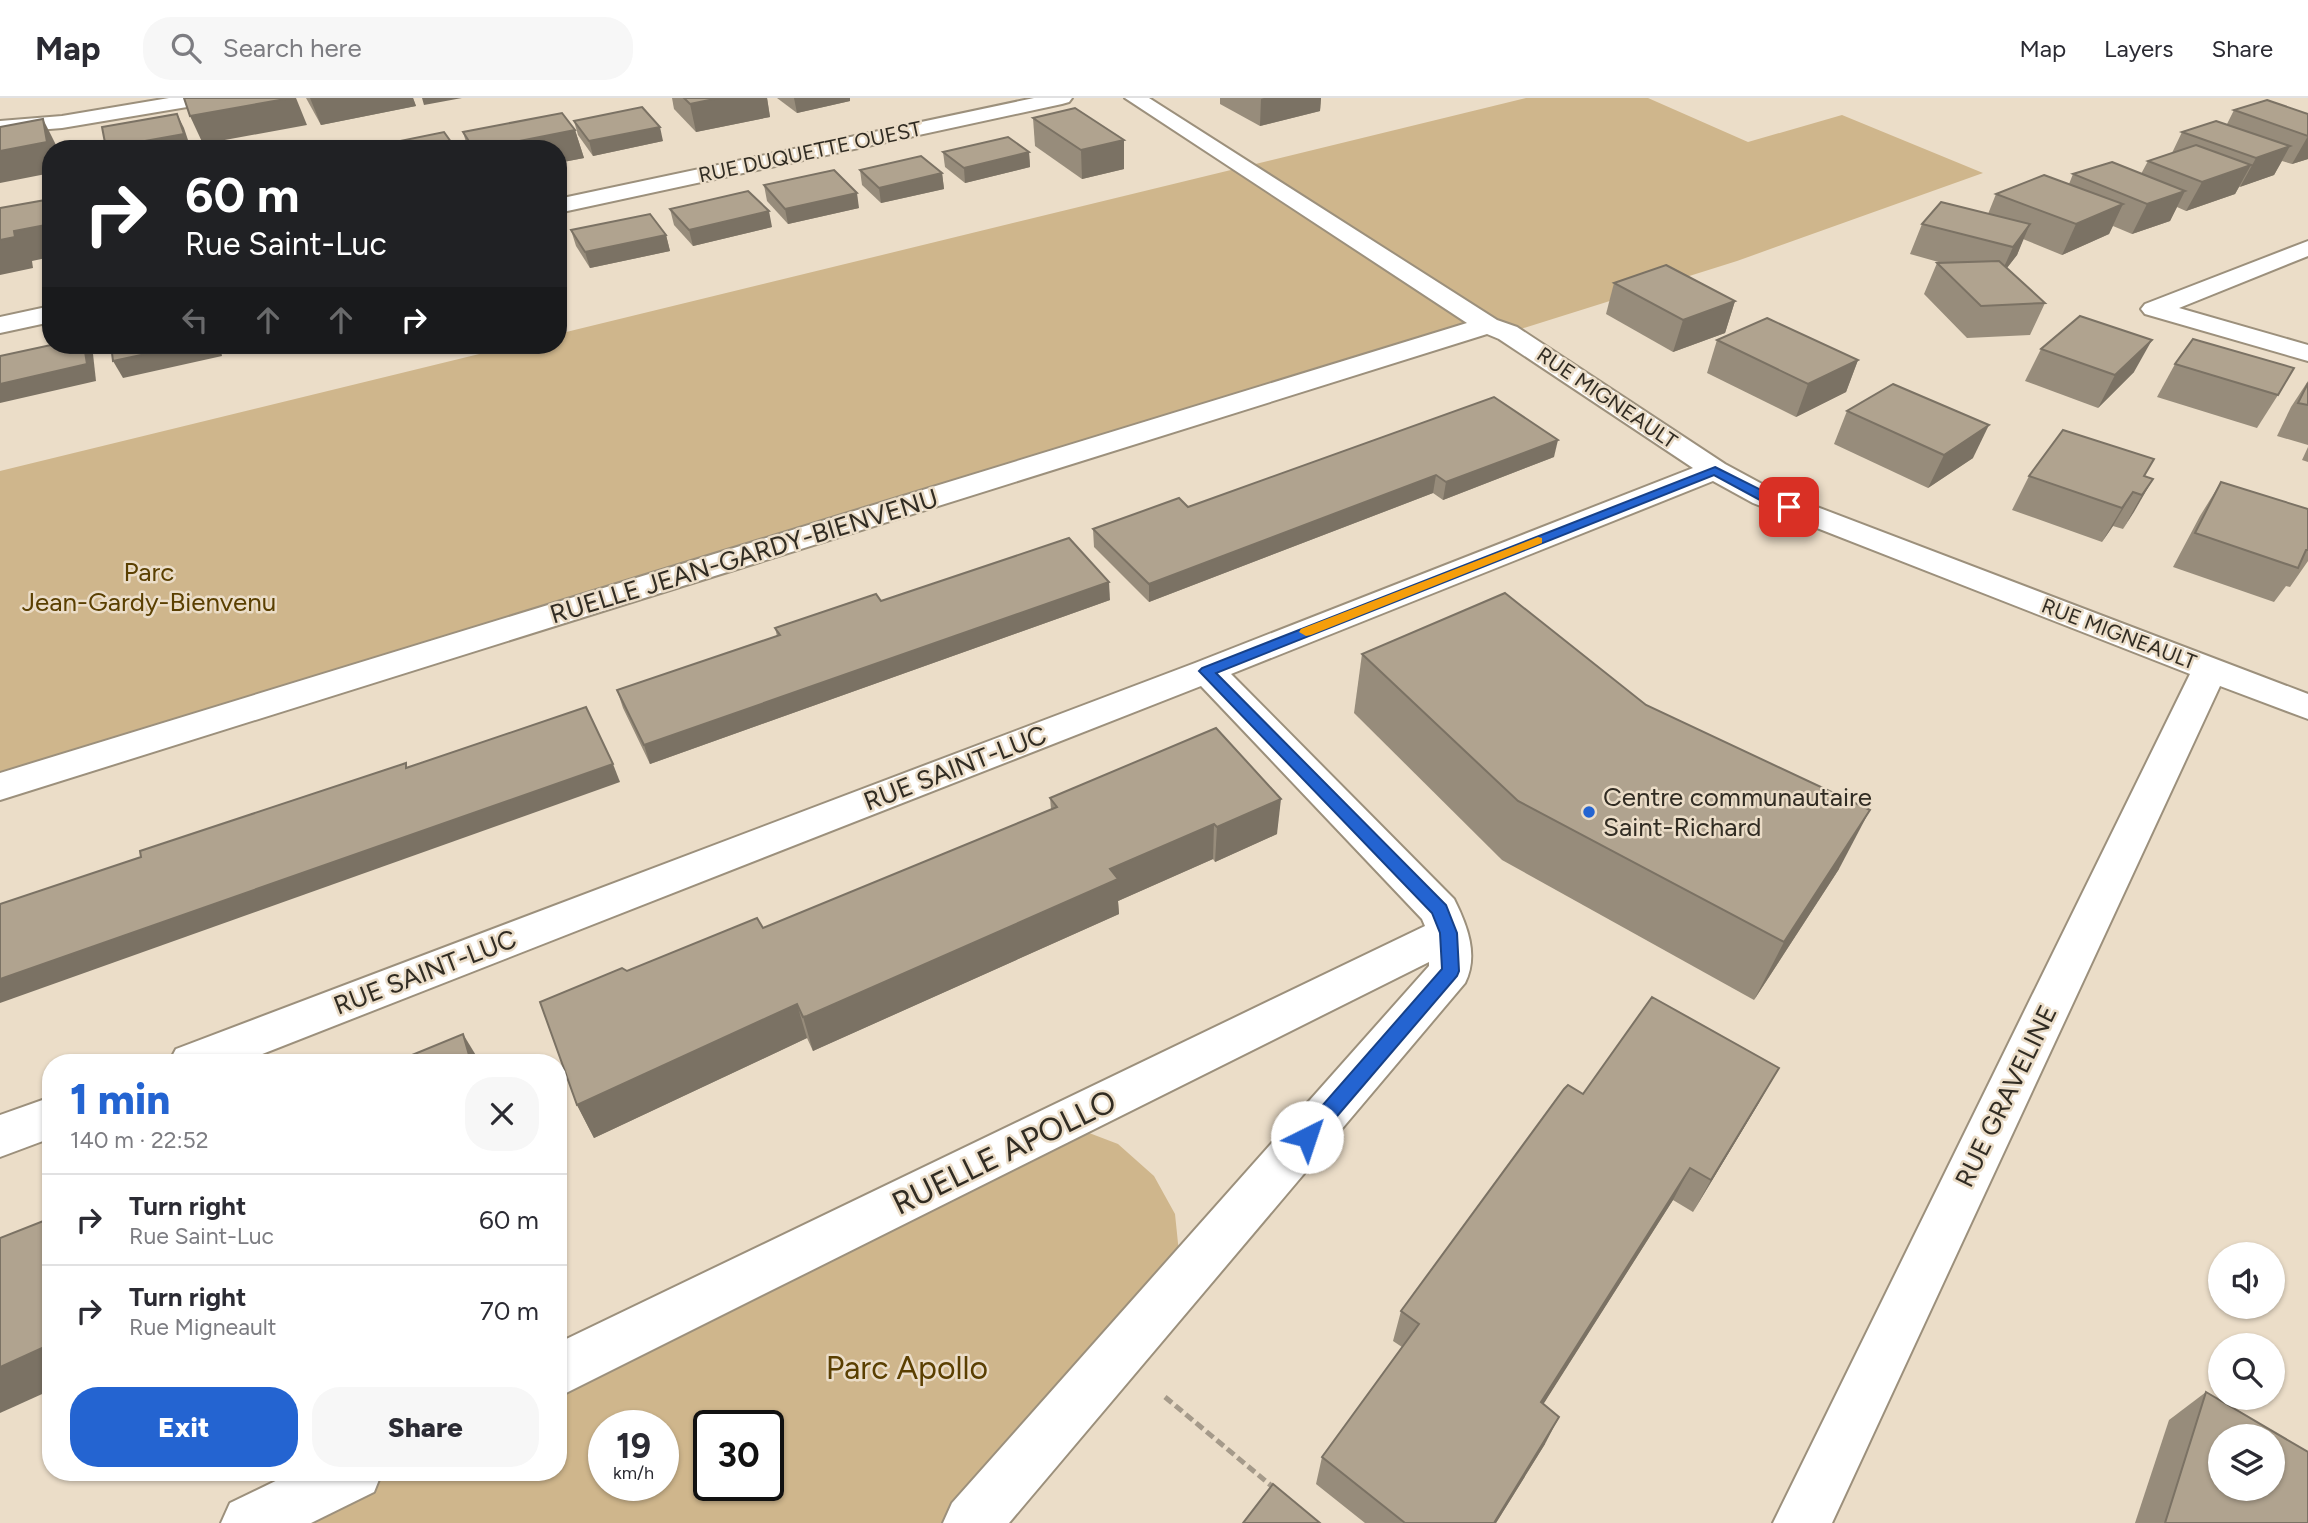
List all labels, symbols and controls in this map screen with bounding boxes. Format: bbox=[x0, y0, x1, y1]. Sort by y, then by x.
search box bbox=[143, 17, 633, 80]
text: Map bbox=[35, 29, 101, 68]
icon: search bbox=[167, 29, 205, 67]
text: Search here bbox=[223, 32, 362, 64]
text: Map bbox=[2019, 34, 2066, 63]
text: Layers bbox=[2104, 34, 2173, 63]
text: Share bbox=[2211, 34, 2273, 63]
street label: RUE DUQUETTE OUEST bbox=[696, 116, 924, 187]
text: 60 m bbox=[185, 165, 300, 224]
icon: right bbox=[70, 168, 161, 259]
text: Rue Saint-Luc bbox=[185, 225, 387, 263]
icon: left bbox=[176, 301, 214, 339]
icon: ahead bbox=[249, 301, 287, 339]
icon: ahead bbox=[322, 301, 360, 339]
icon: right bbox=[395, 301, 433, 339]
street label: RUE MIGNEAULT bbox=[1532, 341, 1682, 454]
pin bbox=[1759, 477, 1819, 537]
street label: RUELLE JEAN-GARDY-BIENVENU bbox=[546, 482, 942, 630]
icon: arrive bbox=[1770, 488, 1808, 526]
park label: Parc Jean-Gardy-Bienvenu bbox=[22, 556, 276, 618]
street label: RUE MIGNEAULT bbox=[2038, 593, 2200, 675]
street label: RUE SAINT-LUC bbox=[859, 718, 1051, 818]
place label: Centre communautaire Saint-Richard bbox=[1603, 781, 1872, 843]
marker: Centre communautaire Saint-Richard bbox=[1581, 804, 1597, 820]
street label: RUE SAINT-LUC bbox=[329, 922, 521, 1022]
street label: RUE GRAVELINE bbox=[1948, 1000, 2064, 1192]
text: 1 min bbox=[70, 1074, 170, 1125]
button: close bbox=[465, 1077, 539, 1151]
street label: RUELLE APOLLO bbox=[886, 1081, 1122, 1223]
position arrow bbox=[1270, 1100, 1344, 1174]
text: 140 m · 22:52 bbox=[70, 1126, 209, 1154]
text: Turn right bbox=[129, 1190, 246, 1222]
icon: right bbox=[70, 1201, 108, 1239]
text: 60 m bbox=[479, 1204, 539, 1236]
text: Rue Saint-Luc bbox=[129, 1222, 274, 1250]
map controls bbox=[2208, 1242, 2285, 1501]
button: sound bbox=[2208, 1242, 2285, 1319]
text: Turn right bbox=[129, 1281, 246, 1313]
icon: right bbox=[70, 1292, 108, 1330]
text: 70 m bbox=[480, 1295, 539, 1327]
text: Rue Migneault bbox=[129, 1313, 276, 1341]
button: search bbox=[2208, 1333, 2285, 1410]
park label: Parc Apollo bbox=[826, 1349, 988, 1387]
button: Exit bbox=[70, 1387, 298, 1467]
button: Share bbox=[312, 1387, 539, 1467]
speed limit sign: 30 bbox=[693, 1410, 784, 1501]
button: layers bbox=[2208, 1424, 2285, 1501]
text: 19 bbox=[616, 1425, 651, 1467]
text: km/h bbox=[613, 1462, 654, 1484]

